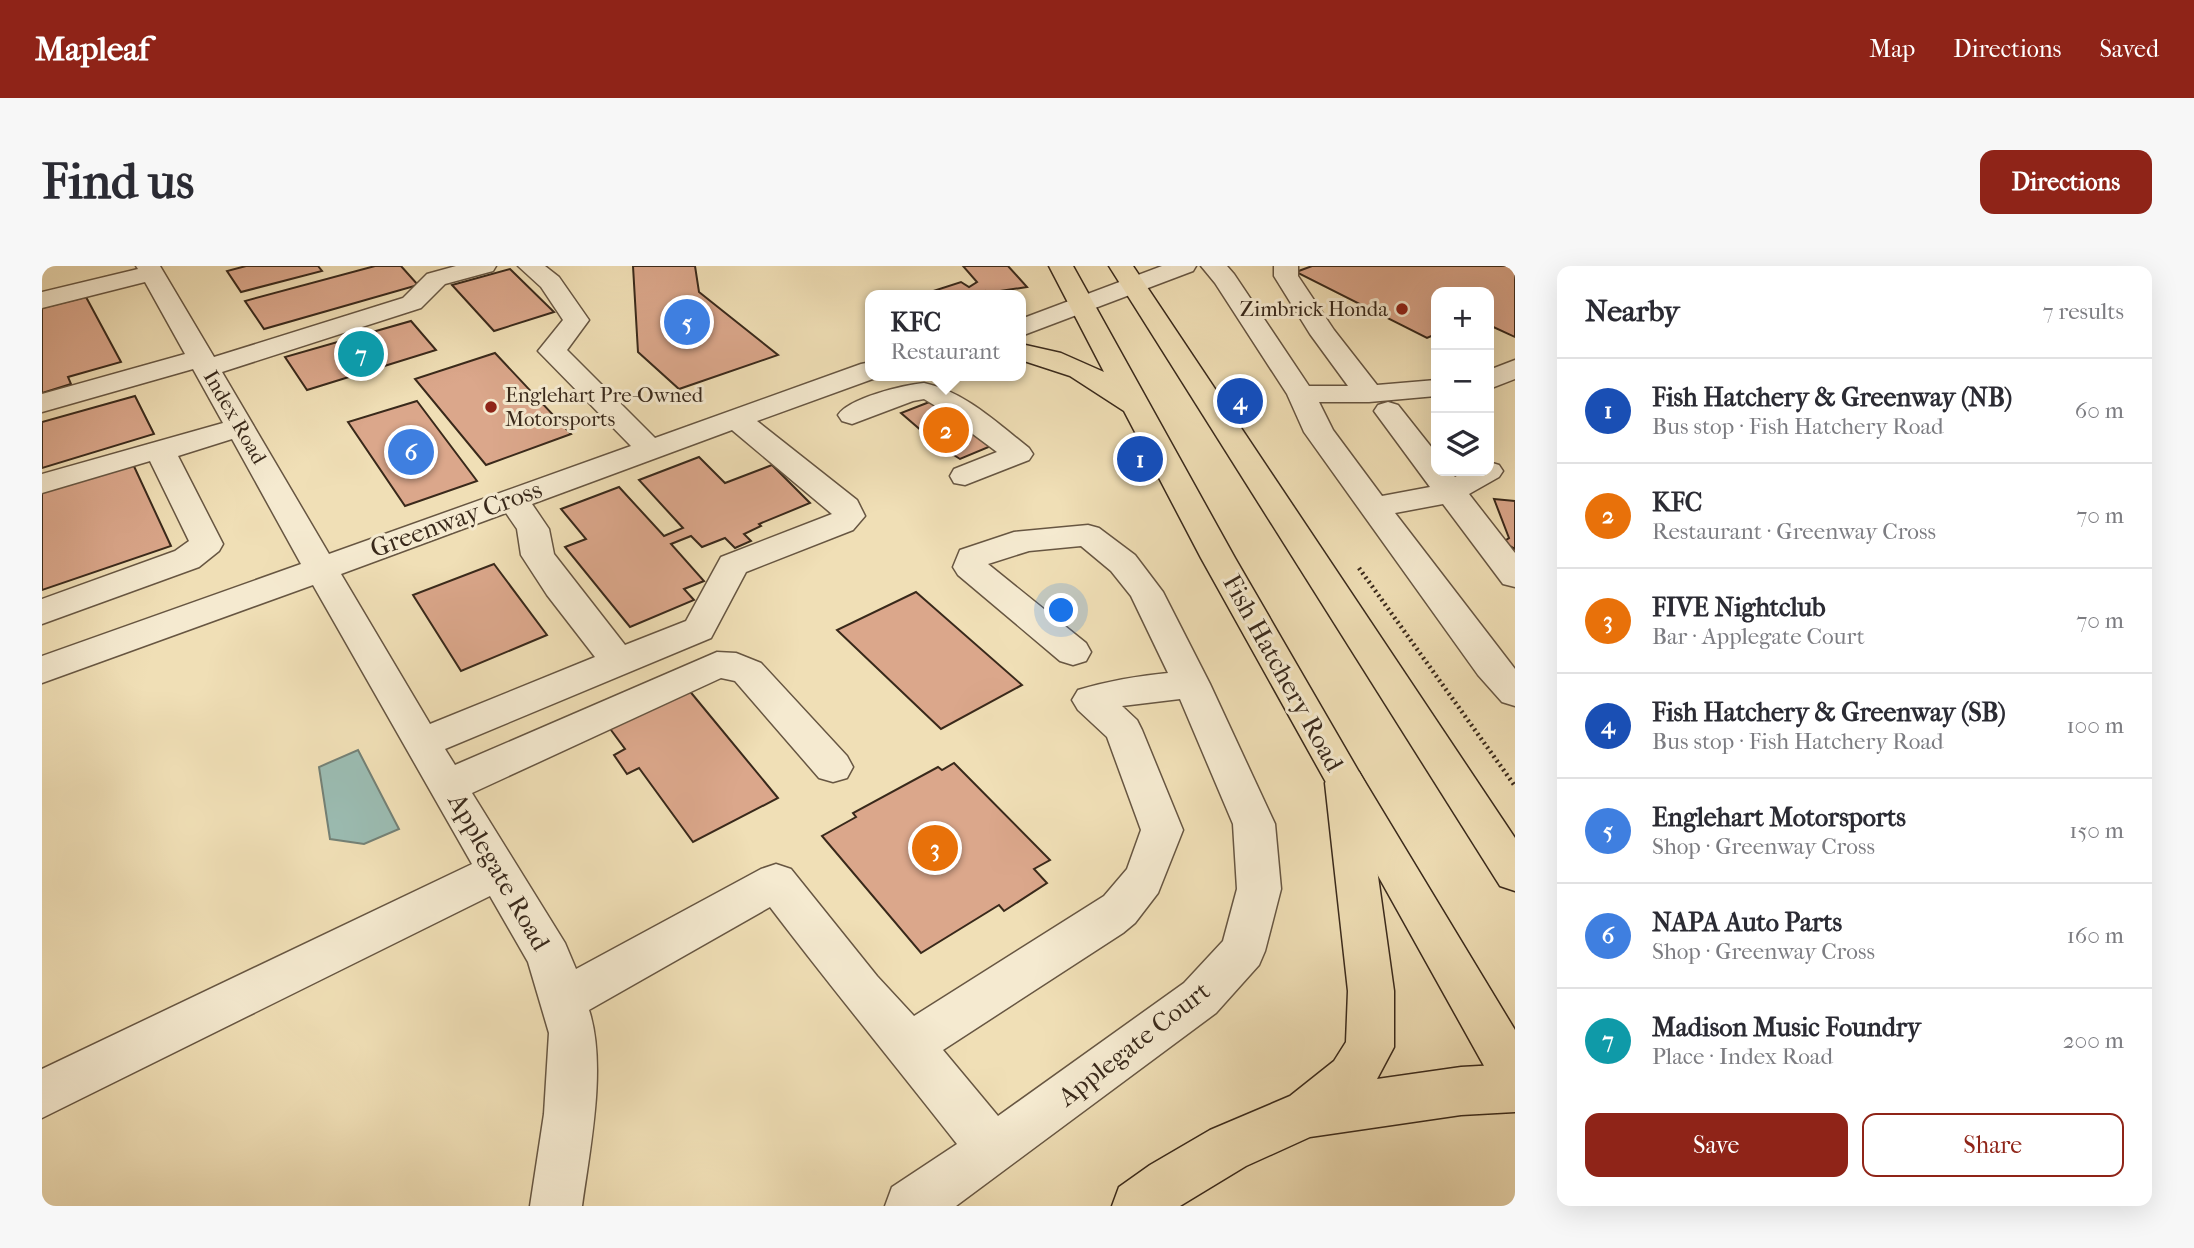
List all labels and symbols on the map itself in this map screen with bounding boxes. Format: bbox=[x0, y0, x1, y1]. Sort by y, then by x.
pin: 5 bbox=[664, 296, 710, 348]
place label: Zimbrick Honda bbox=[1240, 297, 1388, 321]
marker: Zimbrick Honda bbox=[1394, 301, 1410, 317]
pin: 7 bbox=[338, 328, 384, 380]
street label: Index Road bbox=[199, 366, 272, 469]
pin: 4 bbox=[1217, 375, 1263, 427]
place label: Englehart Pre-Owned Motorsports bbox=[505, 383, 704, 431]
marker: Englehart Pre-Owned Motorsports bbox=[483, 399, 499, 415]
pin: 2 bbox=[923, 404, 969, 456]
pin: 6 bbox=[388, 426, 434, 478]
pin: 1 bbox=[1117, 433, 1163, 485]
street label: Greenway Cross bbox=[366, 474, 546, 564]
street label: Fish Hatchery Road bbox=[1216, 569, 1350, 778]
your location bbox=[1044, 593, 1078, 627]
street label: Applegate Road bbox=[441, 787, 557, 957]
pin: 3 bbox=[912, 822, 958, 874]
street label: Applegate Court bbox=[1051, 975, 1217, 1113]

